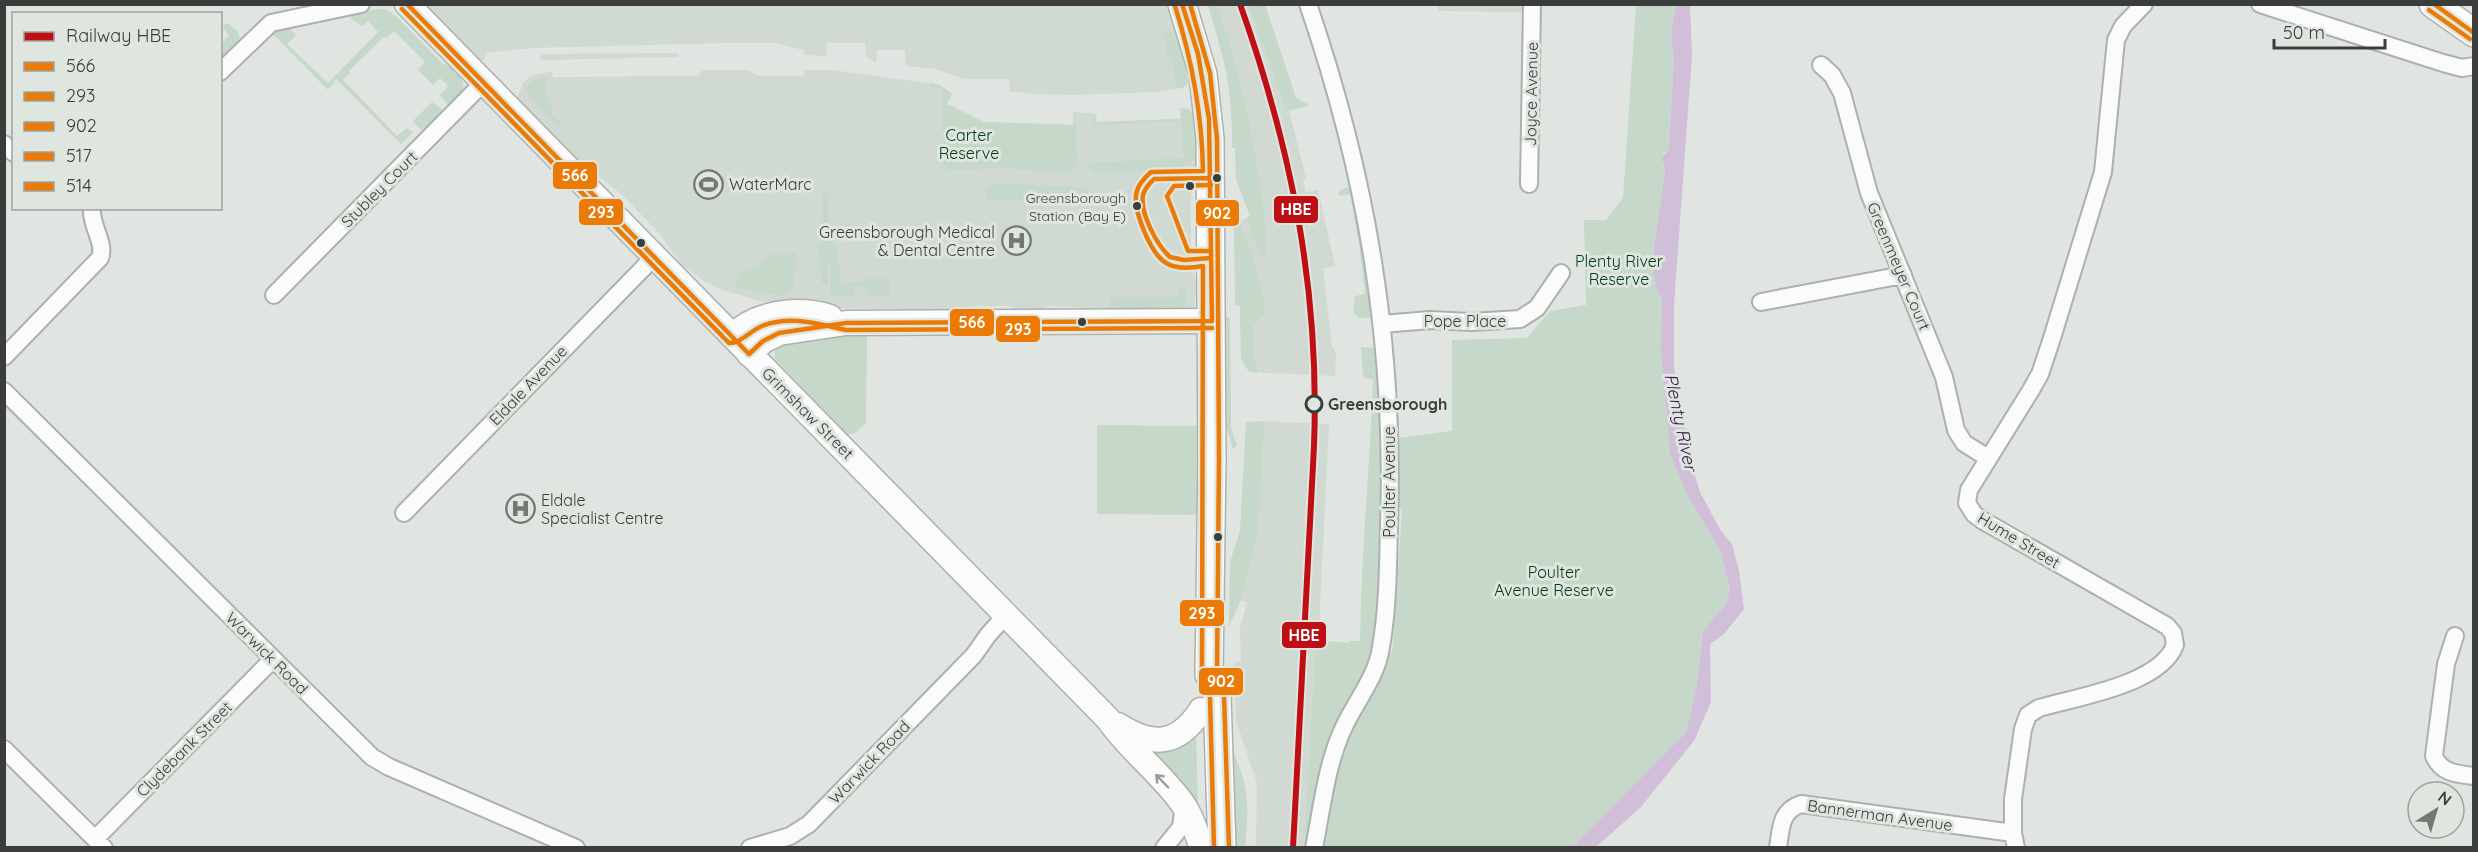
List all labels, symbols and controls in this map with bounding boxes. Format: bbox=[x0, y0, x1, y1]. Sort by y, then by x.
legend bbox=[12, 12, 222, 210]
scale bar bbox=[2274, 12, 2385, 50]
text: 50 m bbox=[2283, 21, 2325, 44]
text: Railway HBE bbox=[66, 24, 171, 47]
street label: Joyce Avenue bbox=[1520, 42, 1542, 146]
text: 566 bbox=[66, 54, 95, 77]
text: 293 bbox=[66, 84, 95, 107]
text: 902 bbox=[66, 114, 97, 137]
park label: Carter Reserve bbox=[939, 125, 999, 163]
text: 517 bbox=[66, 144, 92, 167]
street label: Stubley Court bbox=[337, 147, 421, 231]
line badge: 566 bbox=[552, 161, 598, 190]
text: 566 bbox=[562, 165, 589, 185]
sports icon: WaterMarc bbox=[692, 168, 724, 200]
unlabelled marker bbox=[1211, 172, 1223, 184]
text: 514 bbox=[66, 174, 92, 197]
place label: WaterMarc bbox=[729, 174, 812, 194]
unlabelled marker bbox=[1184, 180, 1196, 192]
place label: Greensborough Station (Bay E) bbox=[1026, 189, 1126, 225]
line badge: HBE bbox=[1273, 195, 1319, 224]
line badge: 293 bbox=[578, 198, 624, 226]
line badge: 902 bbox=[1195, 199, 1240, 227]
text: HBE bbox=[1280, 199, 1312, 219]
street label: Greenmeyer Court bbox=[1863, 199, 1935, 333]
marker: Greensborough Station (Bay E) bbox=[1131, 200, 1143, 212]
text: 293 bbox=[588, 202, 614, 222]
text: 902 bbox=[1203, 203, 1231, 223]
place label: Greensborough Medical & Dental Centre bbox=[819, 222, 995, 260]
hospital icon: Greensborough Medical & Dental Centre bbox=[1000, 225, 1032, 257]
unlabelled marker bbox=[635, 237, 647, 249]
park label: Plenty River Reserve bbox=[1575, 251, 1663, 289]
line badge: 566 bbox=[949, 308, 995, 337]
street label: Pope Place bbox=[1424, 311, 1506, 331]
text: 566 bbox=[959, 312, 986, 332]
line badge: 293 bbox=[995, 315, 1041, 343]
unlabelled marker bbox=[1076, 316, 1088, 328]
text: 293 bbox=[1005, 319, 1031, 339]
street label: Eldale Avenue bbox=[485, 341, 571, 429]
street label: Grimshaw Street bbox=[758, 363, 858, 463]
water label: Plenty River bbox=[1659, 371, 1703, 475]
place label: Greensborough bbox=[1328, 394, 1447, 414]
marker: Greensborough bbox=[1305, 395, 1323, 413]
street label: Poulter Avenue bbox=[1379, 426, 1399, 538]
place label: Eldale Specialist Centre bbox=[541, 490, 664, 528]
hospital icon: Eldale Specialist Centre bbox=[504, 493, 536, 525]
street label: Hume Street bbox=[1974, 508, 2064, 572]
unlabelled marker bbox=[1212, 531, 1224, 543]
park label: Poulter Avenue Reserve bbox=[1494, 562, 1614, 600]
line badge: 293 bbox=[1179, 599, 1225, 627]
text: 293 bbox=[1189, 603, 1215, 623]
street label: Warwick Road bbox=[222, 608, 312, 698]
line badge: HBE bbox=[1281, 621, 1327, 649]
text: HBE bbox=[1288, 625, 1320, 645]
line badge: 902 bbox=[1198, 667, 1244, 696]
text: 902 bbox=[1207, 671, 1235, 691]
street label: Clydebank Street bbox=[132, 697, 236, 801]
street label: Warwick Road bbox=[824, 716, 914, 808]
one-way arrow bbox=[1154, 773, 1169, 788]
north arrow bbox=[2406, 780, 2466, 840]
text: N bbox=[2434, 786, 2456, 810]
street label: Bannerman Avenue bbox=[1806, 795, 1954, 835]

